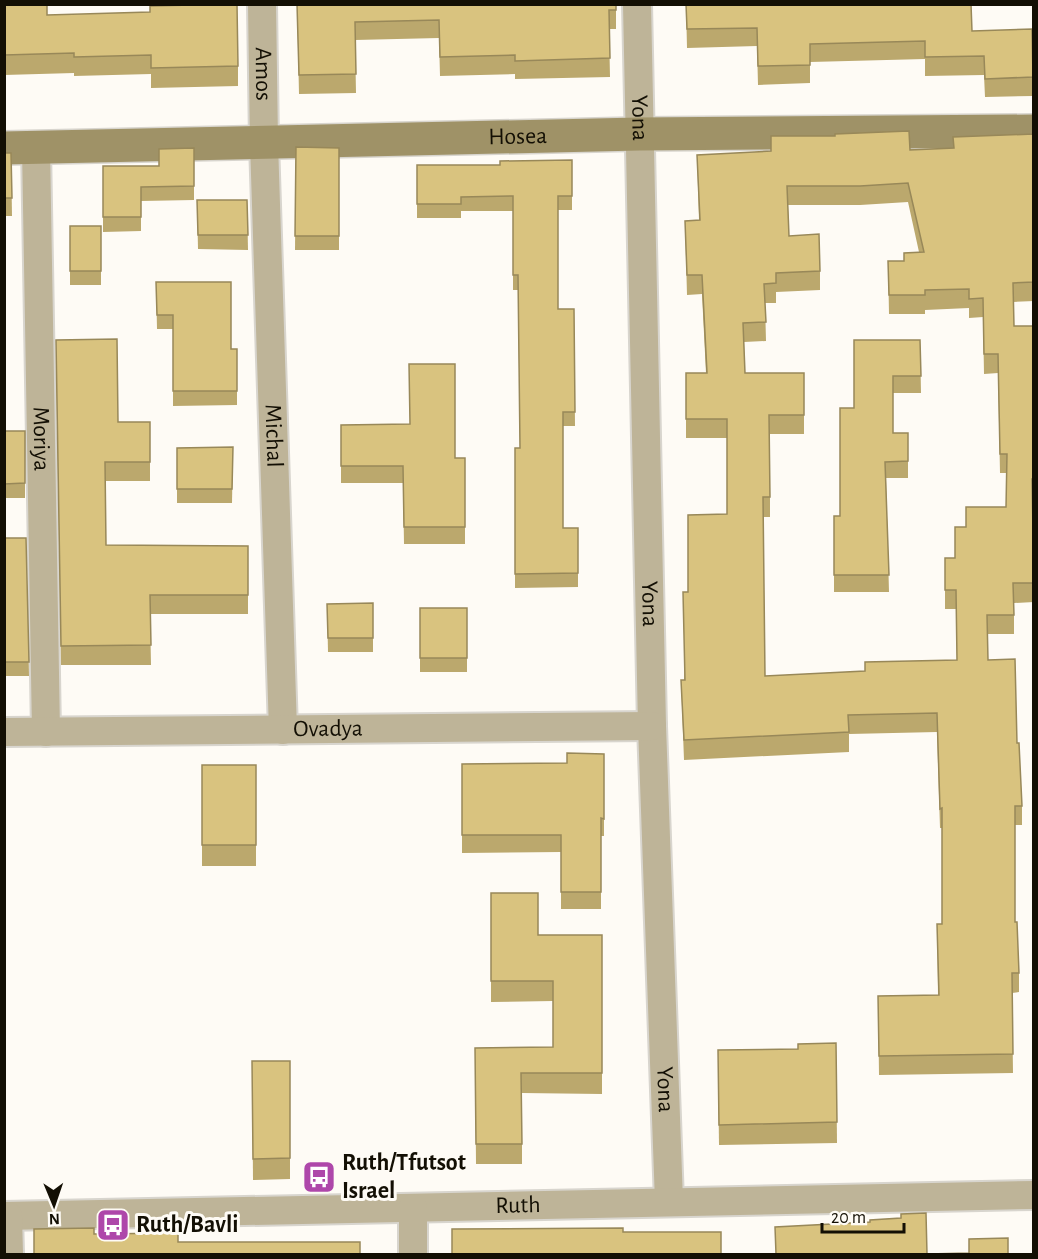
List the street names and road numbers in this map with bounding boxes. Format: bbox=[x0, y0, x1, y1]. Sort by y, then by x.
street label: Amos bbox=[251, 47, 275, 101]
street label: Yona bbox=[627, 95, 652, 141]
street label: Hosea bbox=[488, 124, 548, 149]
street label: Michal bbox=[260, 404, 286, 468]
street label: Moriya bbox=[28, 406, 54, 471]
street label: Yona bbox=[637, 581, 662, 627]
street label: Ovadya bbox=[293, 717, 363, 741]
street label: Yona bbox=[652, 1066, 678, 1113]
street label: Ruth bbox=[495, 1193, 541, 1218]

